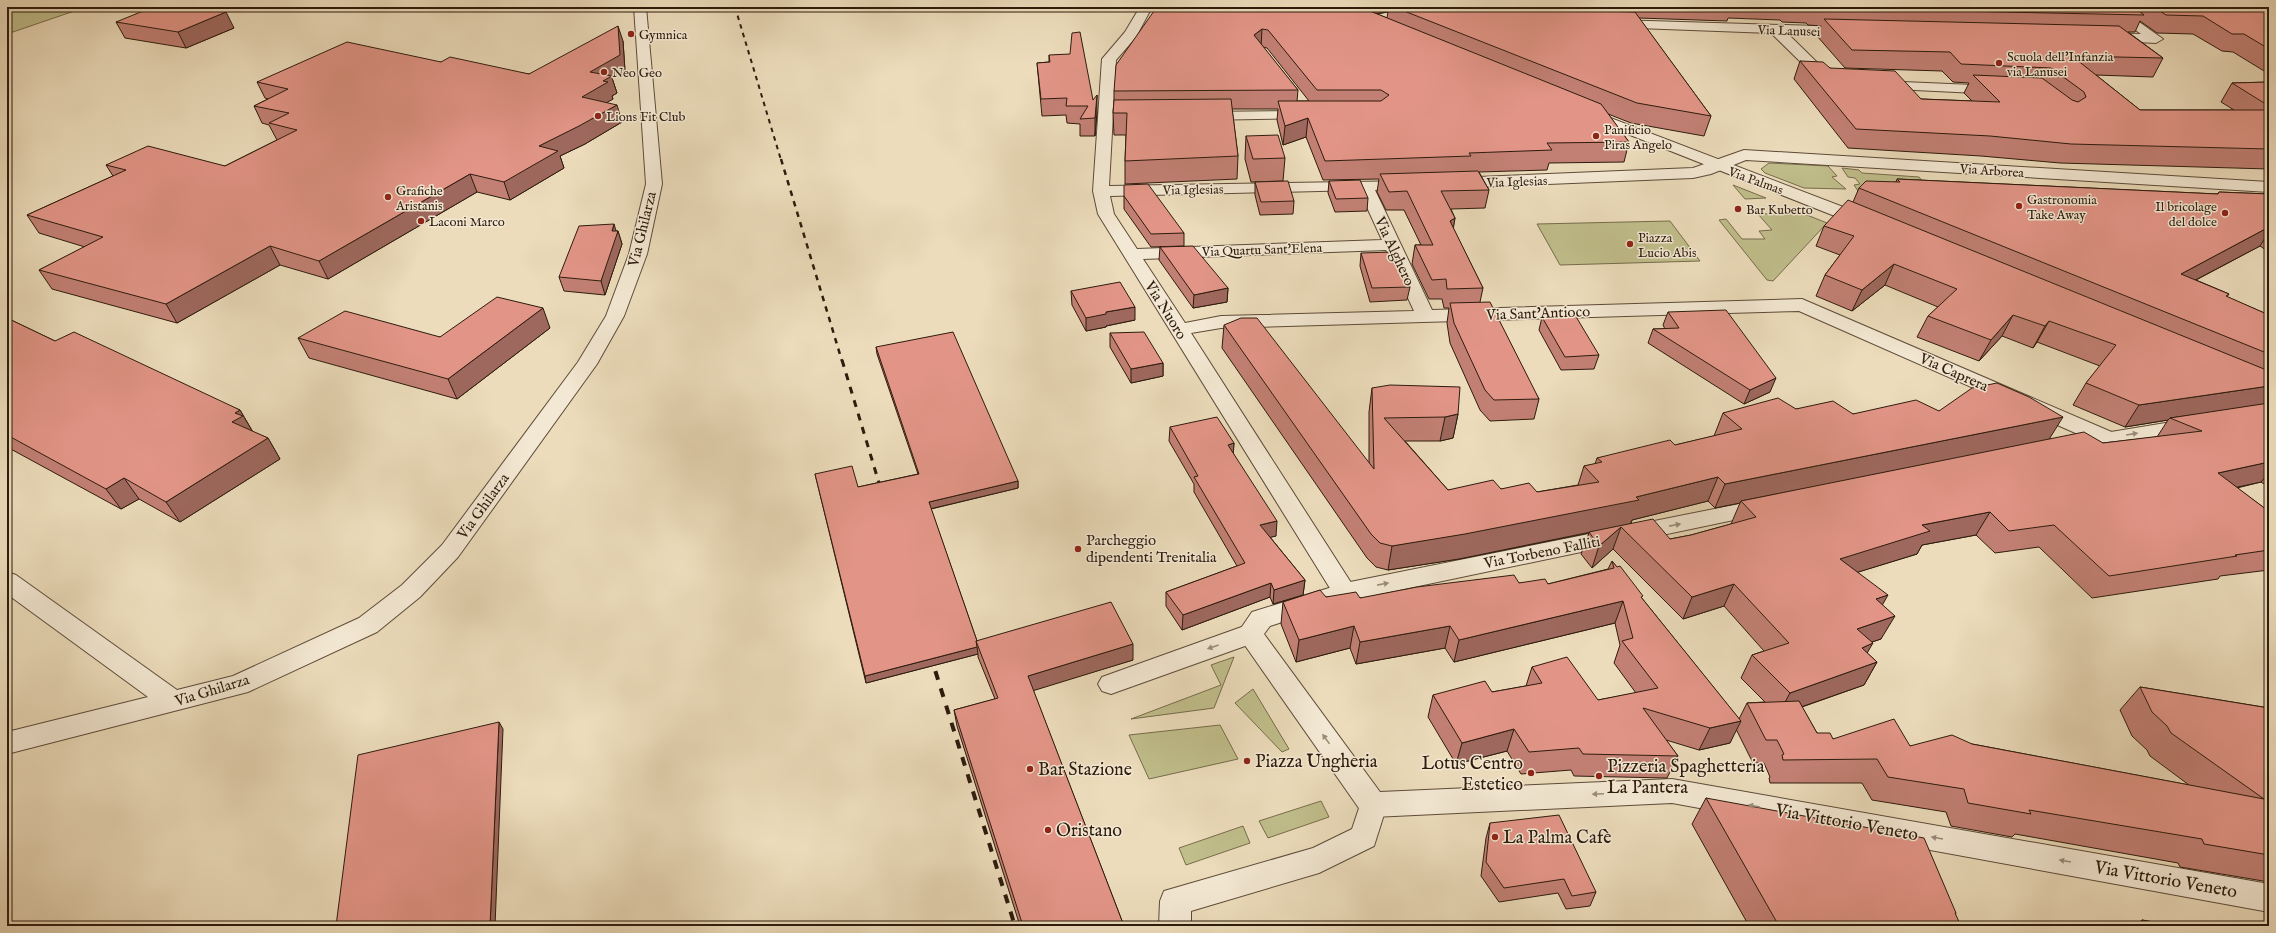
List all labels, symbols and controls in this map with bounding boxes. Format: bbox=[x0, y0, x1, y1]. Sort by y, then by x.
street label: Via Lanusei bbox=[1756, 22, 1821, 41]
place label: Gymnica bbox=[639, 27, 688, 44]
marker: Gymnica bbox=[626, 29, 636, 39]
place label: Scuola dell'Infanzia via Lanusei bbox=[2007, 49, 2114, 81]
marker: Scuola dell'Infanzia via Lanusei bbox=[1994, 58, 2004, 68]
place label: Neo Geo bbox=[612, 65, 662, 82]
marker: Neo Geo bbox=[599, 67, 609, 77]
place label: Lions Fit Club bbox=[606, 109, 685, 126]
marker: Lions Fit Club bbox=[593, 111, 603, 121]
place label: Panificio Piras Angelo bbox=[1604, 122, 1672, 154]
marker: Panificio Piras Angelo bbox=[1591, 131, 1601, 141]
street label: Via Arborea bbox=[1958, 161, 2025, 182]
street label: Via Palmas bbox=[1725, 163, 1786, 199]
street label: Via Iglesias bbox=[1485, 173, 1548, 192]
street label: Via Iglesias bbox=[1161, 181, 1224, 200]
place label: Grafiche Aristanis bbox=[395, 183, 443, 215]
street label: Via Ghilarza bbox=[624, 189, 661, 270]
marker: Grafiche Aristanis bbox=[383, 192, 393, 202]
place label: Gastronomia Take Away bbox=[2027, 192, 2097, 224]
place label: Il bricolage del dolce bbox=[2155, 199, 2217, 231]
marker: Gastronomia Take Away bbox=[2014, 201, 2024, 211]
place label: Bar Kubetto bbox=[1746, 202, 1813, 219]
marker: Bar Kubetto bbox=[1733, 204, 1743, 214]
marker: Il bricolage del dolce bbox=[2220, 208, 2230, 218]
street label: Via Alghero bbox=[1370, 213, 1419, 289]
place label: Laconi Marco bbox=[429, 214, 505, 231]
marker: Laconi Marco bbox=[416, 216, 426, 226]
place label: Piazza Lucio Abis bbox=[1638, 230, 1697, 262]
marker: Piazza Lucio Abis bbox=[1625, 239, 1635, 249]
street label: Via Quartu Sant'Elena bbox=[1201, 240, 1323, 261]
street label: Via Nuoro bbox=[1140, 277, 1191, 343]
street label: Via Sant'Antioco bbox=[1485, 302, 1590, 325]
street label: Via Caprera bbox=[1916, 348, 1992, 396]
one-way arrow bbox=[2126, 431, 2139, 437]
street label: Via Ghilarza bbox=[452, 469, 514, 544]
one-way arrow bbox=[1669, 522, 1682, 528]
place label: Parcheggio dipendenti Trenitalia bbox=[1086, 531, 1217, 567]
street label: Via Torbeno Falliti bbox=[1481, 532, 1602, 573]
marker: Parcheggio dipendenti Trenitalia bbox=[1073, 544, 1083, 554]
one-way arrow bbox=[1377, 580, 1389, 586]
one-way arrow bbox=[1207, 645, 1219, 651]
street label: Via Ghilarza bbox=[172, 670, 252, 711]
one-way arrow bbox=[1321, 734, 1330, 745]
place label: Piazza Ungheria bbox=[1255, 751, 1378, 774]
place label: Lotus Centro Estetico bbox=[1421, 753, 1523, 797]
marker: Piazza Ungheria bbox=[1242, 756, 1252, 766]
place label: Pizzeria Spaghetteria La Pantera bbox=[1607, 756, 1765, 800]
place label: Bar Stazione bbox=[1038, 759, 1132, 782]
marker: Bar Stazione bbox=[1025, 764, 1035, 774]
marker: Lotus Centro Estetico bbox=[1526, 768, 1536, 778]
marker: Pizzeria Spaghetteria La Pantera bbox=[1594, 771, 1604, 781]
one-way arrow bbox=[1592, 791, 1604, 798]
street label: Via Vittorio Veneto bbox=[1773, 799, 1920, 847]
one-way arrow bbox=[1748, 802, 1760, 808]
place label: Oristano bbox=[1056, 820, 1122, 843]
marker: Oristano bbox=[1043, 825, 1053, 835]
place label: La Palma Cafè bbox=[1503, 827, 1612, 850]
marker: La Palma Cafè bbox=[1490, 832, 1500, 842]
one-way arrow bbox=[1931, 835, 1943, 841]
street label: Via Vittorio Veneto bbox=[2092, 856, 2239, 904]
one-way arrow bbox=[2059, 858, 2071, 864]

